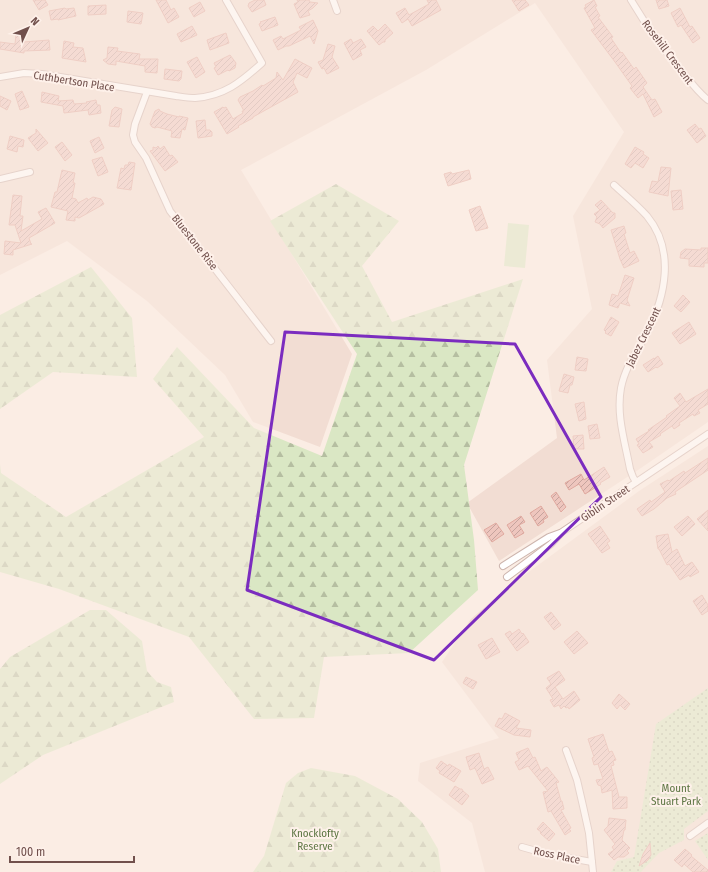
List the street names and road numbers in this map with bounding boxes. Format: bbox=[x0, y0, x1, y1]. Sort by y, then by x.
street label: Rosehill Crescent bbox=[639, 18, 696, 87]
street label: Cuthbertson Place bbox=[32, 69, 115, 94]
street label: Bluestone Rise bbox=[169, 212, 220, 273]
street label: Jabez Crescent bbox=[623, 305, 664, 369]
street label: Giblin Street bbox=[578, 482, 632, 524]
street label: Ross Place bbox=[532, 844, 581, 867]

